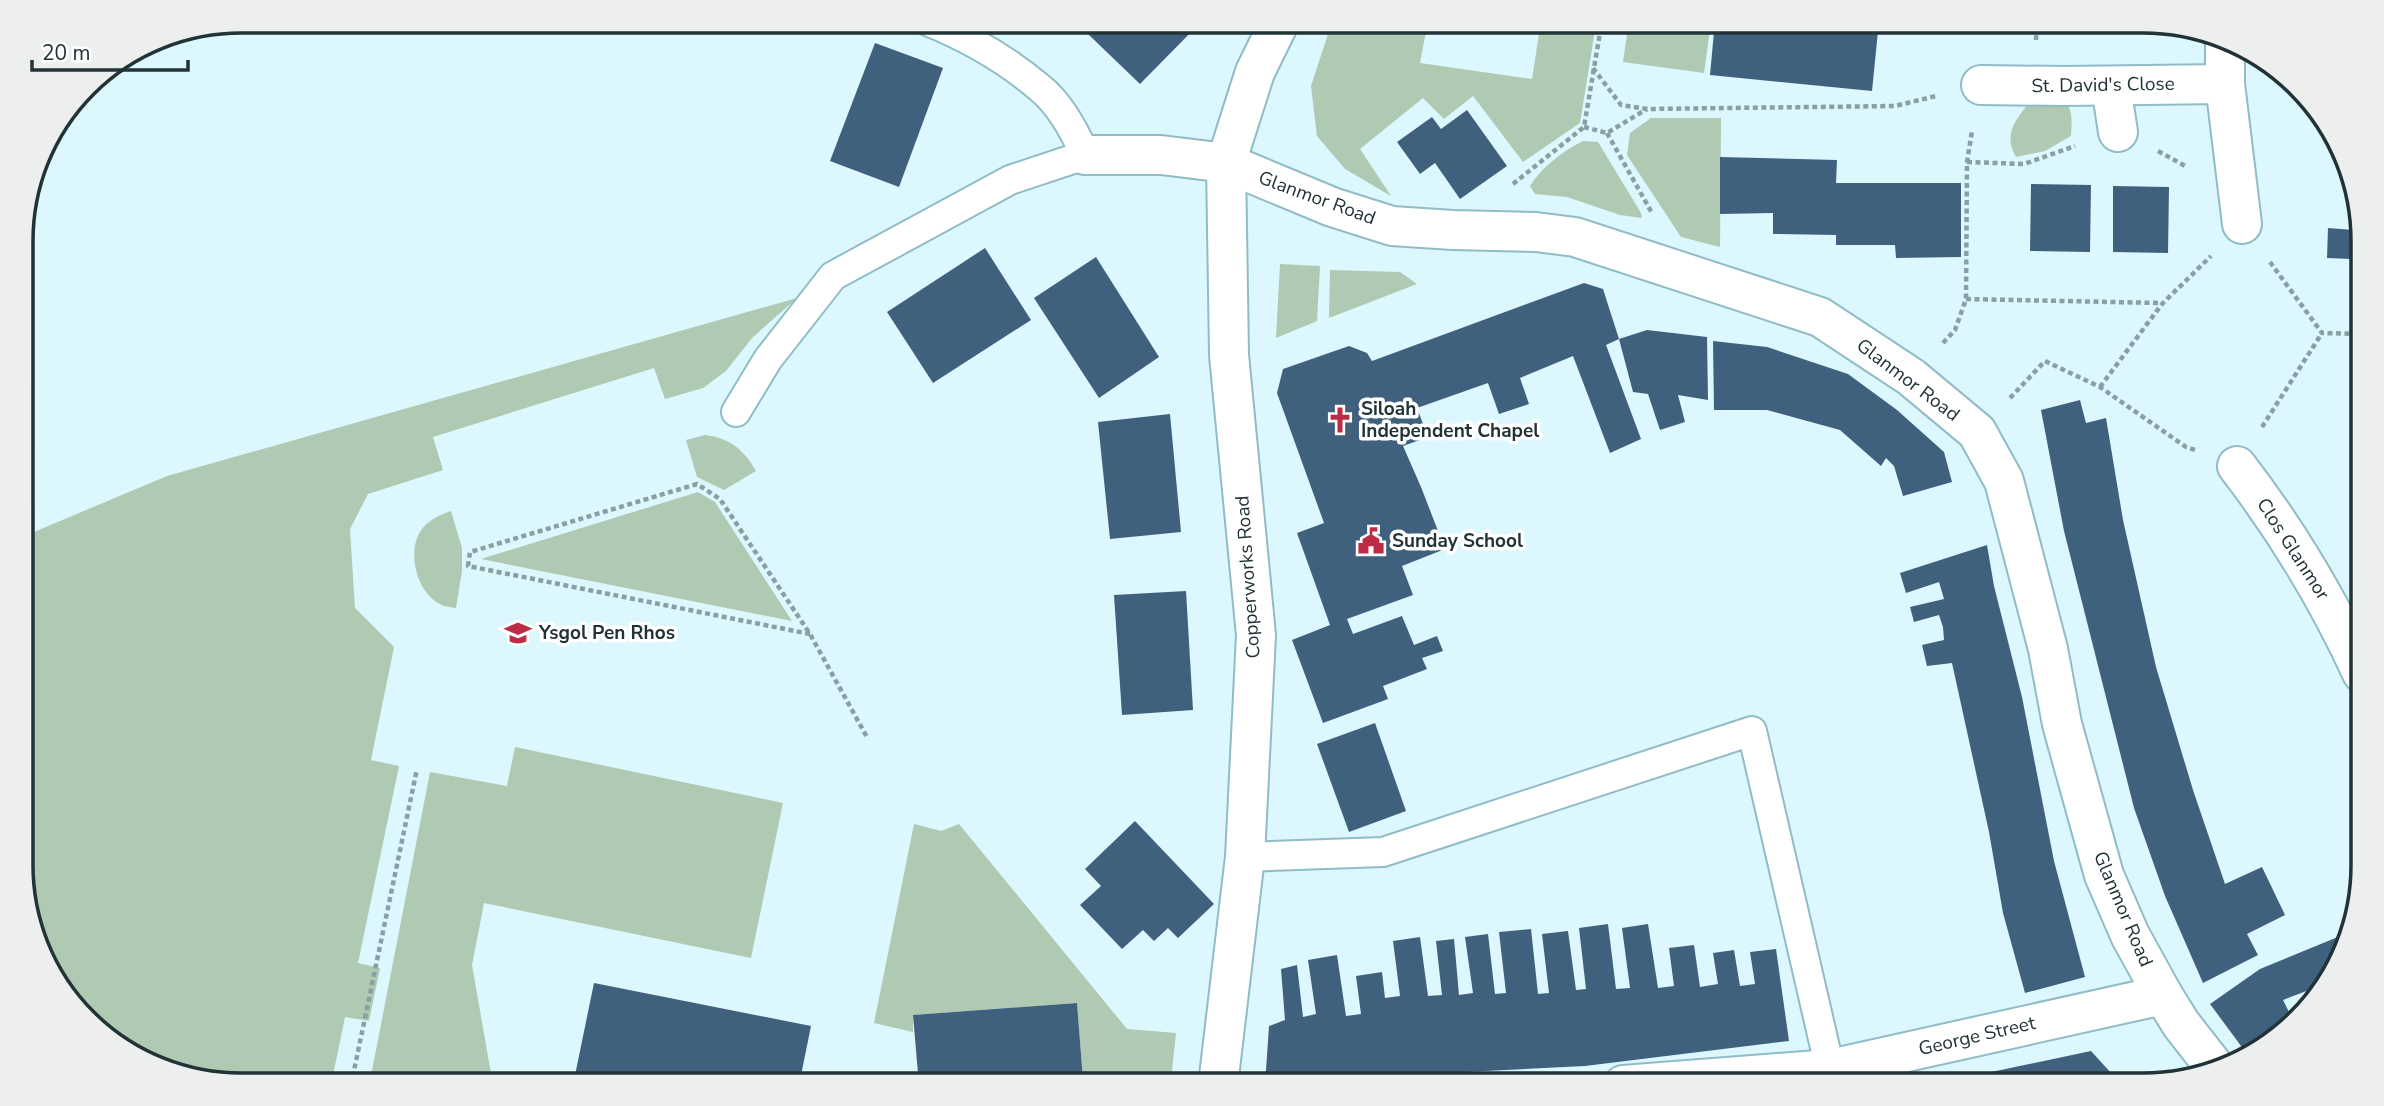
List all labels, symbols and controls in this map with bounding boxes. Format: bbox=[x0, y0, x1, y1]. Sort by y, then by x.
scale bar bbox=[32, 28, 187, 72]
text: 20 m bbox=[42, 39, 91, 67]
street label: St. David's Close bbox=[2031, 71, 2175, 99]
street label: Glanmor Road bbox=[1255, 165, 1379, 231]
street label: Glanmor Road bbox=[1851, 333, 1965, 427]
place label: Siloah Independent Chapel bbox=[1361, 396, 1539, 444]
church icon: Siloah Independent Chapel bbox=[1325, 405, 1355, 435]
street label: Clos Glanmor bbox=[2250, 493, 2336, 605]
street label: Copperworks Road bbox=[1229, 495, 1267, 659]
public building icon: Sunday School bbox=[1356, 526, 1386, 556]
place label: Sunday School bbox=[1392, 528, 1523, 554]
school or university icon: Ysgol Pen Rhos bbox=[503, 618, 533, 648]
place label: Ysgol Pen Rhos bbox=[538, 620, 675, 646]
street label: Glanmor Road bbox=[2087, 847, 2159, 971]
street label: George Street bbox=[1916, 1010, 2038, 1062]

